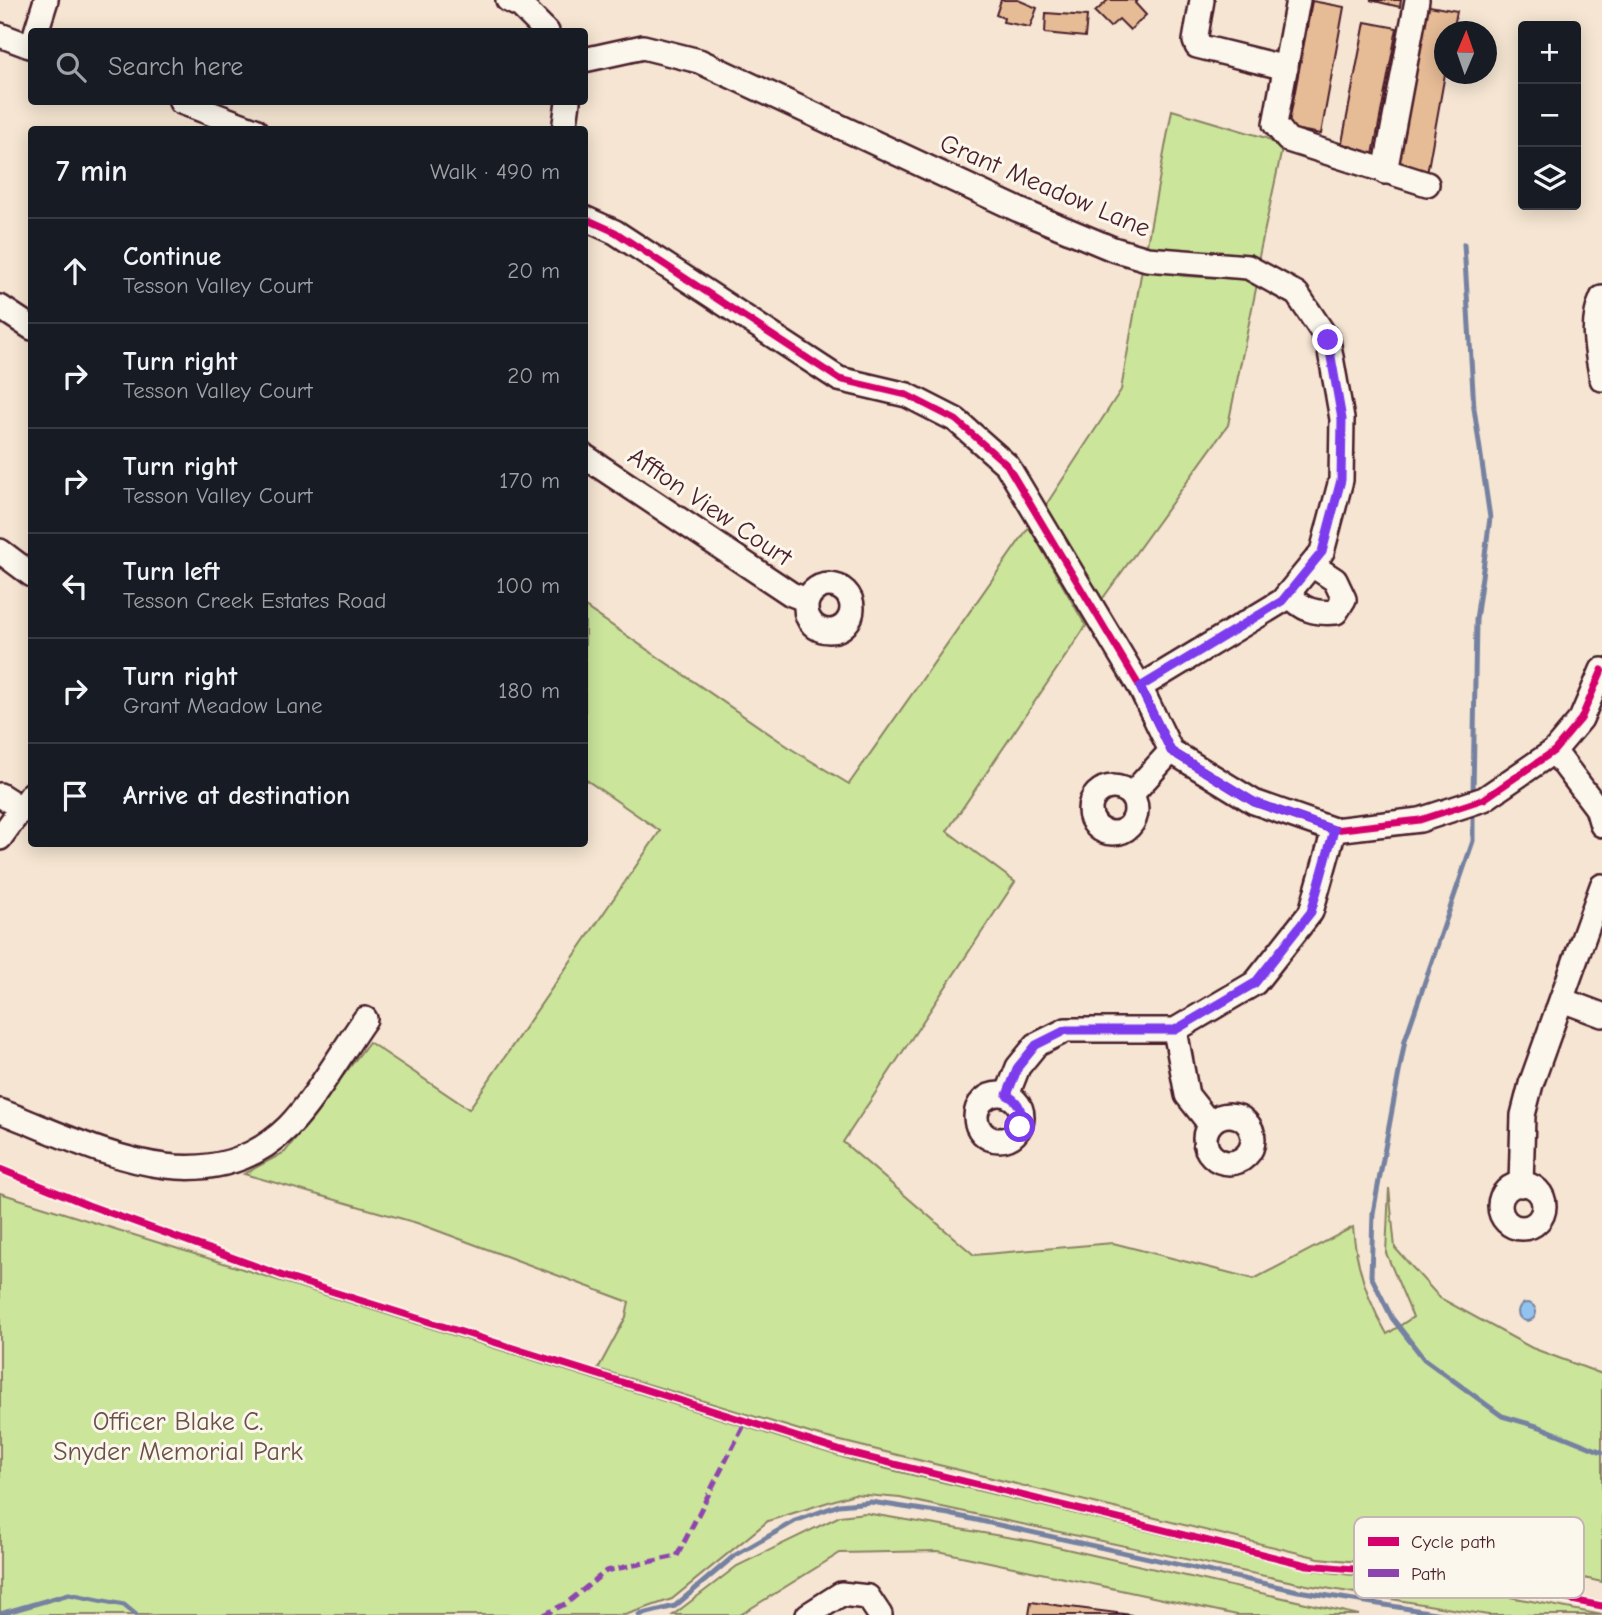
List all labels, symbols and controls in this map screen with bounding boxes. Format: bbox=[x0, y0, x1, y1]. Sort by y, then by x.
north arrow bbox=[1434, 21, 1497, 84]
map controls bbox=[1518, 21, 1581, 210]
button: + bbox=[1518, 21, 1581, 84]
search box bbox=[28, 28, 588, 105]
icon: search bbox=[52, 48, 90, 86]
text: Search here bbox=[108, 52, 243, 82]
button: − bbox=[1518, 84, 1581, 147]
street label: Grant Meadow Lane bbox=[935, 128, 1155, 244]
button: layers bbox=[1518, 147, 1581, 210]
text: 7 min bbox=[56, 154, 128, 189]
text: Walk · 490 m bbox=[430, 158, 560, 185]
text: Continue bbox=[123, 242, 221, 272]
icon: ahead bbox=[56, 252, 94, 290]
text: 20 m bbox=[507, 257, 560, 284]
text: Tesson Valley Court bbox=[123, 272, 313, 299]
route end bbox=[1312, 324, 1343, 355]
text: Turn right bbox=[123, 347, 237, 377]
icon: right bbox=[56, 357, 94, 395]
text: 20 m bbox=[507, 362, 560, 389]
text: Tesson Valley Court bbox=[123, 377, 313, 404]
street label: Affton View Court bbox=[622, 441, 799, 574]
text: Turn right bbox=[123, 452, 237, 482]
icon: right bbox=[56, 462, 94, 500]
text: 170 m bbox=[499, 467, 560, 494]
text: Tesson Valley Court bbox=[123, 482, 313, 509]
text: Turn left bbox=[123, 557, 220, 587]
icon: left bbox=[56, 567, 94, 605]
text: 100 m bbox=[496, 572, 560, 599]
text: Tesson Creek Estates Road bbox=[123, 587, 387, 614]
text: Turn right bbox=[123, 662, 237, 692]
icon: right bbox=[56, 672, 94, 710]
text: 180 m bbox=[498, 677, 560, 704]
text: Grant Meadow Lane bbox=[123, 692, 323, 719]
icon: arrive bbox=[56, 777, 94, 815]
text: Arrive at destination bbox=[123, 781, 350, 811]
route start bbox=[1004, 1111, 1035, 1142]
park label: Officer Blake C. Snyder Memorial Park bbox=[53, 1407, 303, 1467]
legend bbox=[1354, 1517, 1584, 1598]
text: Cycle path bbox=[1411, 1531, 1496, 1553]
text: Path bbox=[1411, 1563, 1446, 1585]

